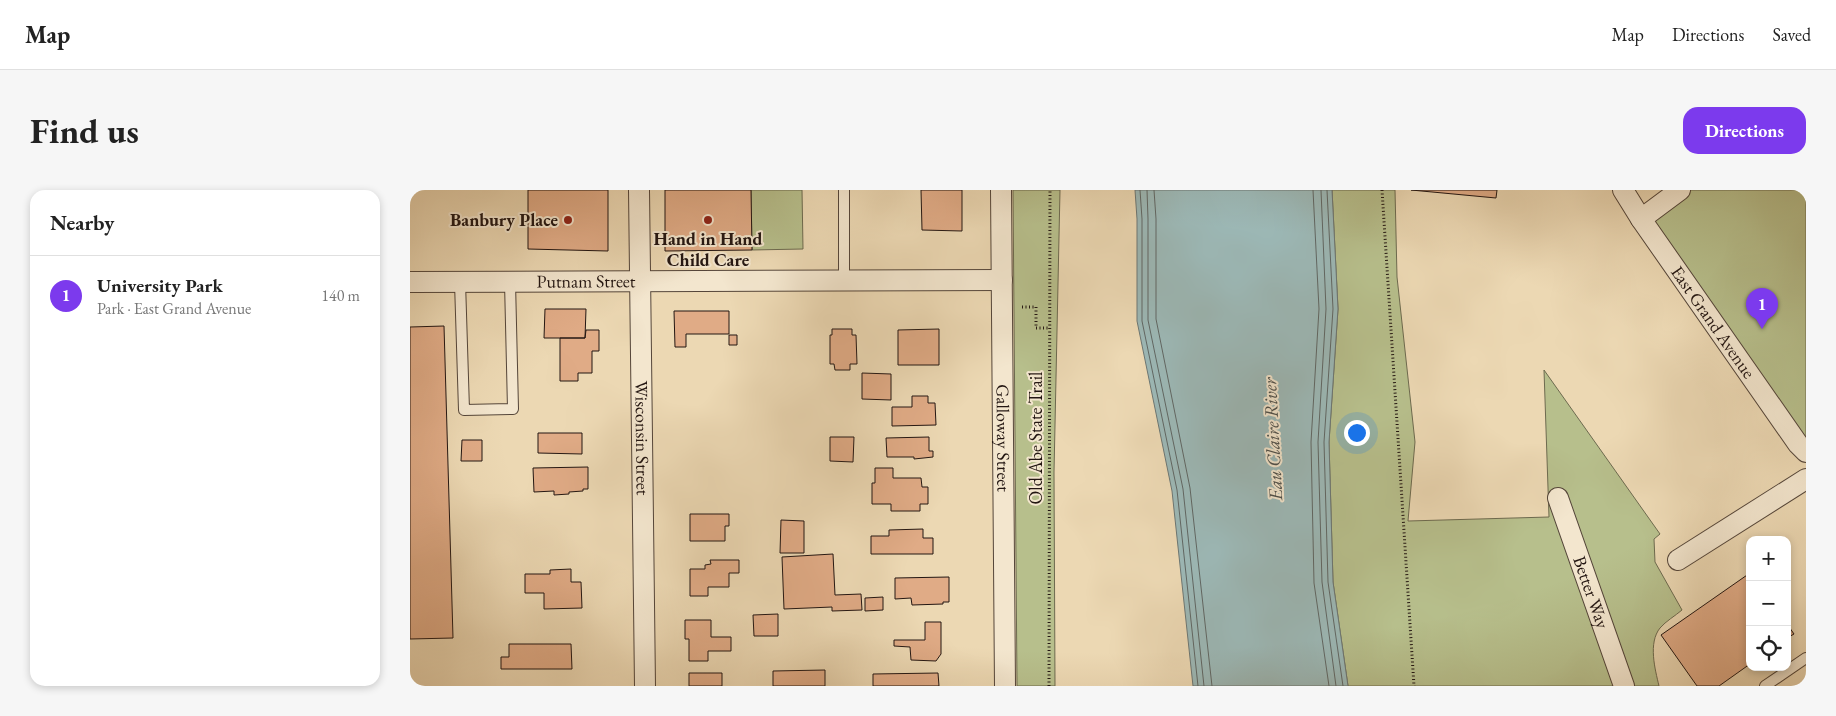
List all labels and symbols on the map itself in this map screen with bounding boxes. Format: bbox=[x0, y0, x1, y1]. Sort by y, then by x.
place label: Banbury Place bbox=[450, 208, 558, 231]
marker: Banbury Place bbox=[562, 214, 574, 226]
marker: Hand in Hand Child Care bbox=[702, 214, 714, 226]
place label: Hand in Hand Child Care bbox=[654, 227, 763, 271]
street label: East Grand Avenue bbox=[1666, 261, 1761, 383]
street label: Putnam Street bbox=[536, 269, 636, 293]
pin: 1 bbox=[1746, 288, 1778, 329]
street label: Old Abe State Trail bbox=[1024, 372, 1047, 504]
water label: Eau Claire River bbox=[1257, 376, 1288, 502]
street label: Wisconsin Street bbox=[630, 380, 655, 496]
street label: Galloway Street bbox=[992, 384, 1015, 492]
your location bbox=[1344, 420, 1370, 446]
street label: Better Way bbox=[1568, 553, 1615, 632]

